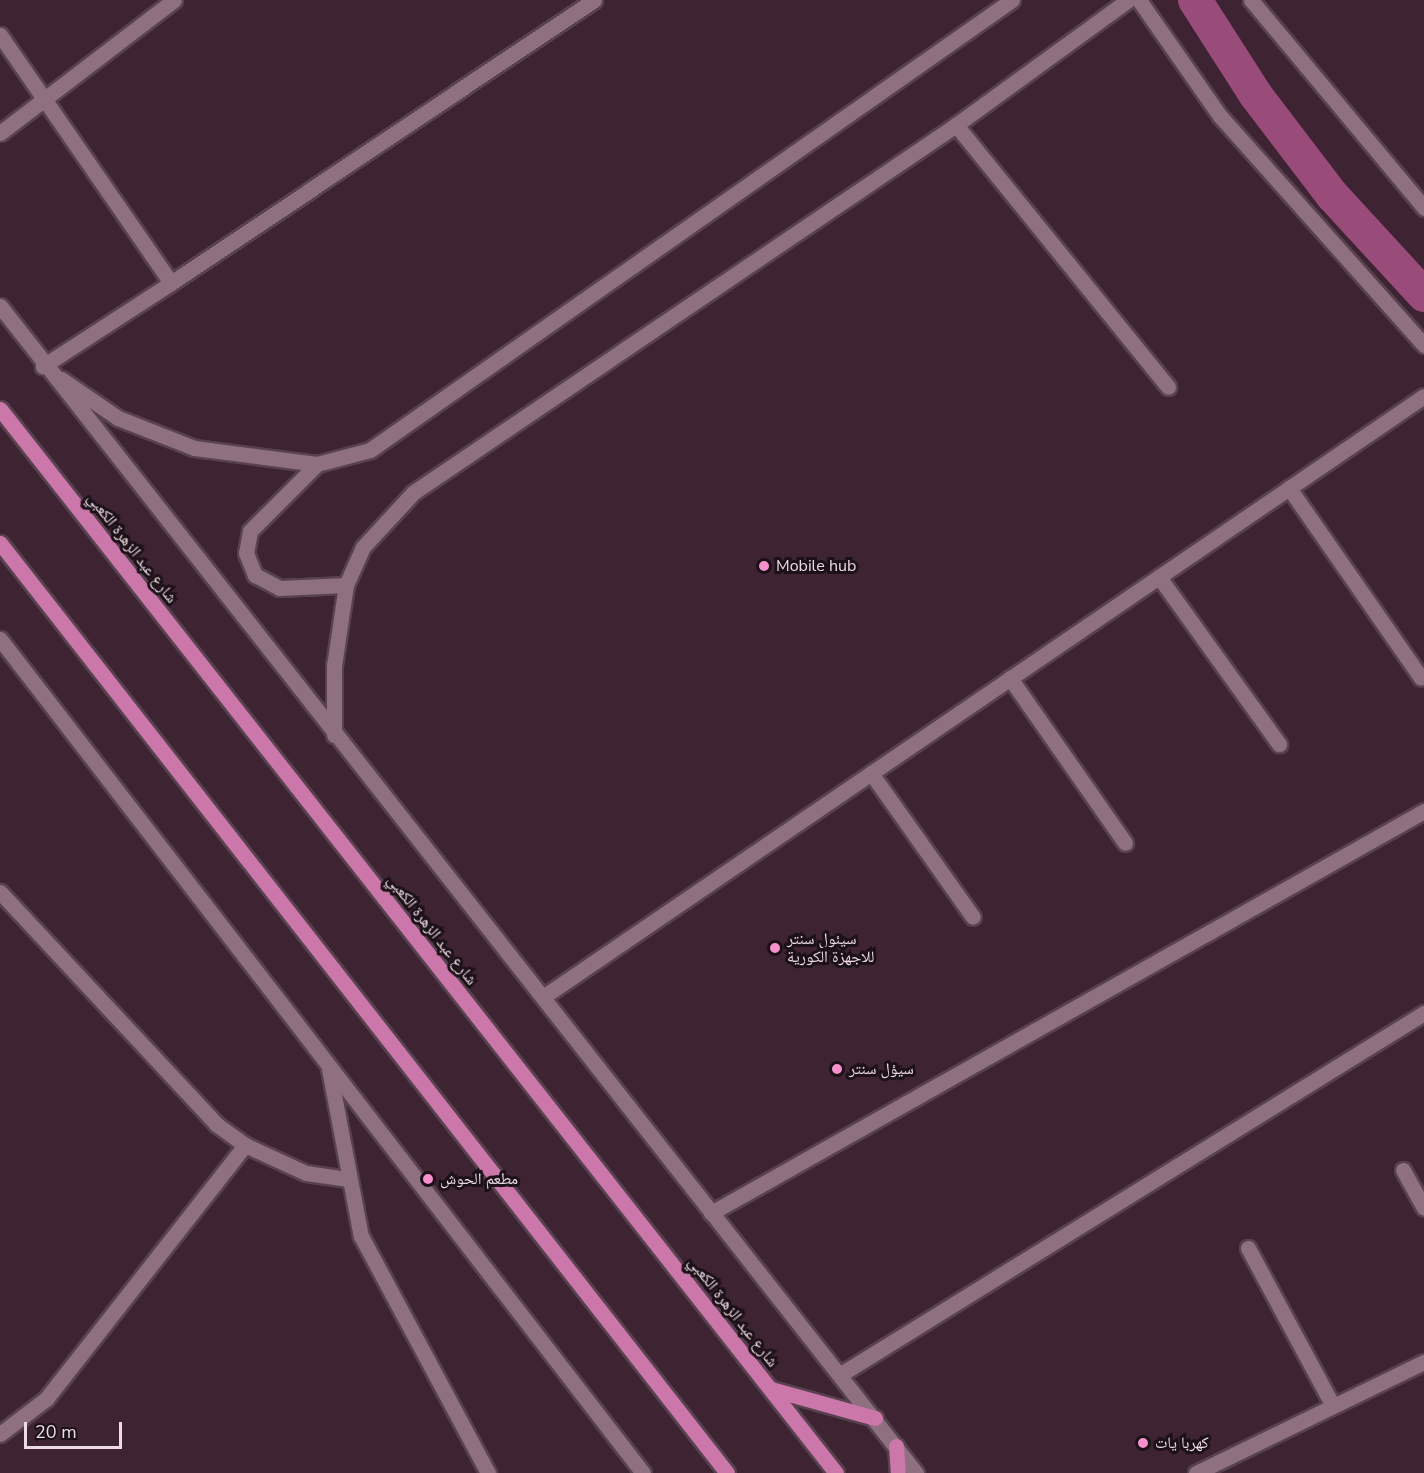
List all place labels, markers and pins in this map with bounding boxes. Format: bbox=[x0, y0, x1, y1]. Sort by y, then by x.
place label: Mobile hub bbox=[776, 556, 856, 576]
marker: Mobile hub bbox=[757, 559, 771, 573]
place label: سيئول سنتر للاجهزة الكورية bbox=[787, 929, 874, 967]
marker: سيئول سنتر للاجهزة الكورية bbox=[768, 941, 782, 955]
place label: سيؤل سنتر bbox=[849, 1059, 914, 1079]
marker: سيؤل سنتر bbox=[830, 1062, 844, 1076]
place label: مطعم الحوش bbox=[440, 1169, 518, 1189]
marker: مطعم الحوش bbox=[421, 1172, 435, 1186]
place label: كهربا يات bbox=[1155, 1433, 1209, 1453]
marker: كهربا يات bbox=[1136, 1436, 1150, 1450]

